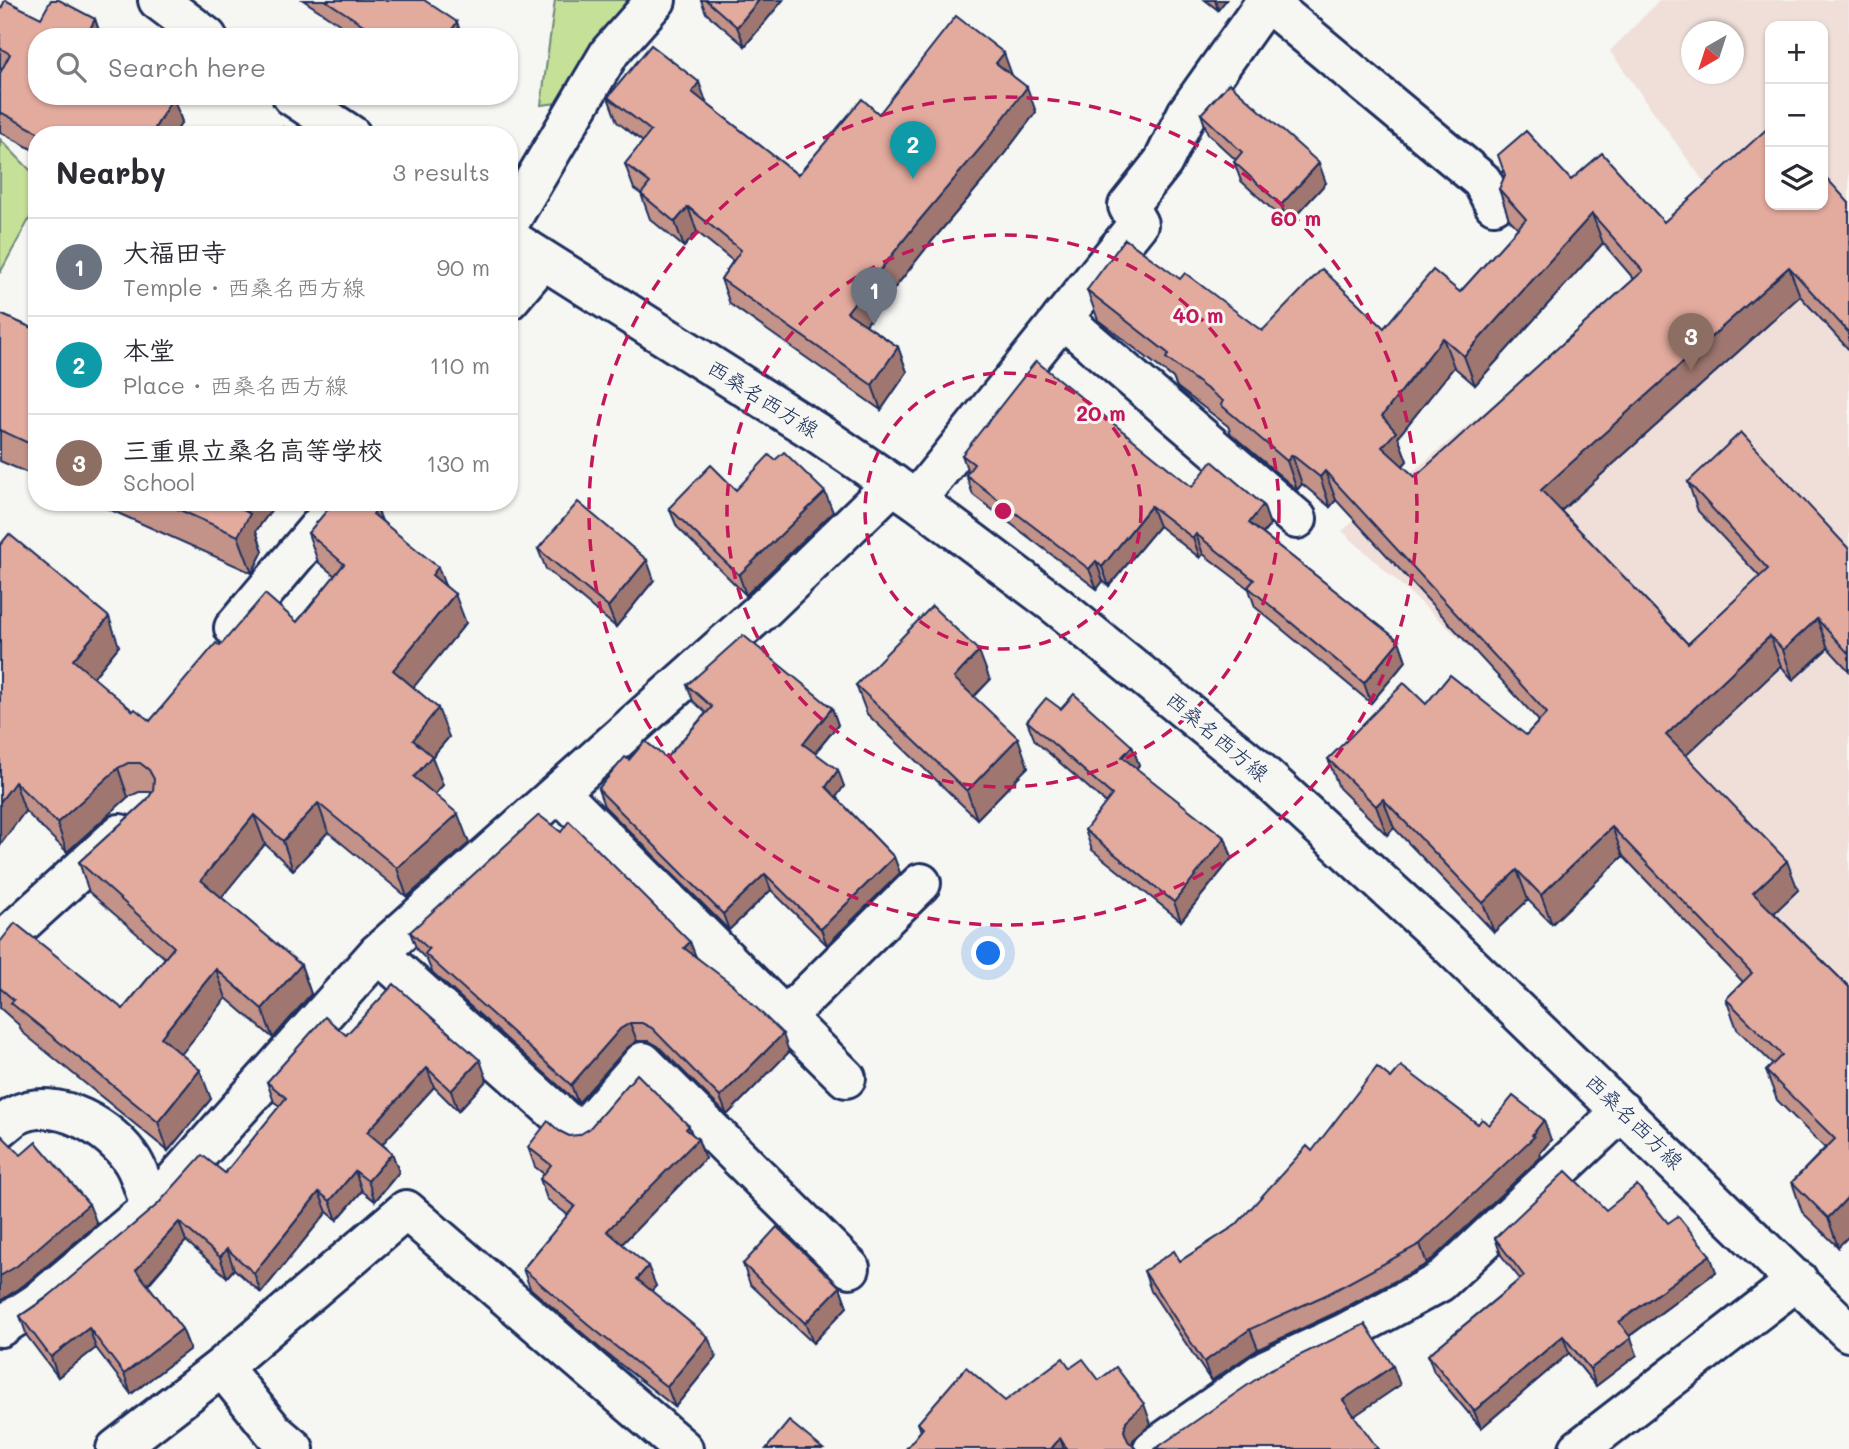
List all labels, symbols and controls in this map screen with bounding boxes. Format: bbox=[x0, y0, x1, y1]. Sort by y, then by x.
north arrow bbox=[1681, 21, 1744, 84]
map controls bbox=[1765, 21, 1828, 210]
button: + bbox=[1765, 21, 1828, 84]
search box bbox=[28, 28, 518, 105]
icon: search bbox=[52, 48, 90, 86]
text: Search here bbox=[108, 50, 266, 84]
button: − bbox=[1765, 84, 1828, 147]
pin: 2 bbox=[890, 121, 936, 179]
button: layers bbox=[1765, 147, 1828, 210]
text: Nearby bbox=[56, 152, 166, 192]
text: 3 results bbox=[393, 157, 490, 187]
text: 60 m bbox=[1271, 204, 1321, 231]
text: 大福田寺 bbox=[123, 235, 227, 269]
text: 1 bbox=[74, 252, 84, 282]
text: 90 m bbox=[437, 252, 490, 282]
pin: 1 bbox=[851, 267, 897, 325]
text: Temple · 西桑名西方線 bbox=[123, 272, 365, 302]
text: 40 m bbox=[1172, 301, 1224, 328]
pin: 3 bbox=[1668, 313, 1714, 371]
text: 本堂 bbox=[123, 333, 175, 367]
text: 2 bbox=[73, 350, 85, 380]
text: 110 m bbox=[430, 350, 490, 380]
street label: 西桑名西方線 bbox=[703, 353, 824, 443]
text: Place · 西桑名西方線 bbox=[123, 370, 348, 400]
text: 20 m bbox=[1076, 399, 1126, 426]
text: 三重県立桑名高等学校 bbox=[123, 433, 383, 467]
text: 3 bbox=[72, 448, 86, 478]
text: 130 m bbox=[426, 448, 490, 478]
text: School bbox=[123, 467, 196, 497]
centre of rings bbox=[991, 499, 1015, 523]
street label: 西桑名西方線 bbox=[1161, 685, 1275, 787]
your location bbox=[971, 936, 1005, 970]
street label: 西桑名西方線 bbox=[1580, 1067, 1690, 1174]

